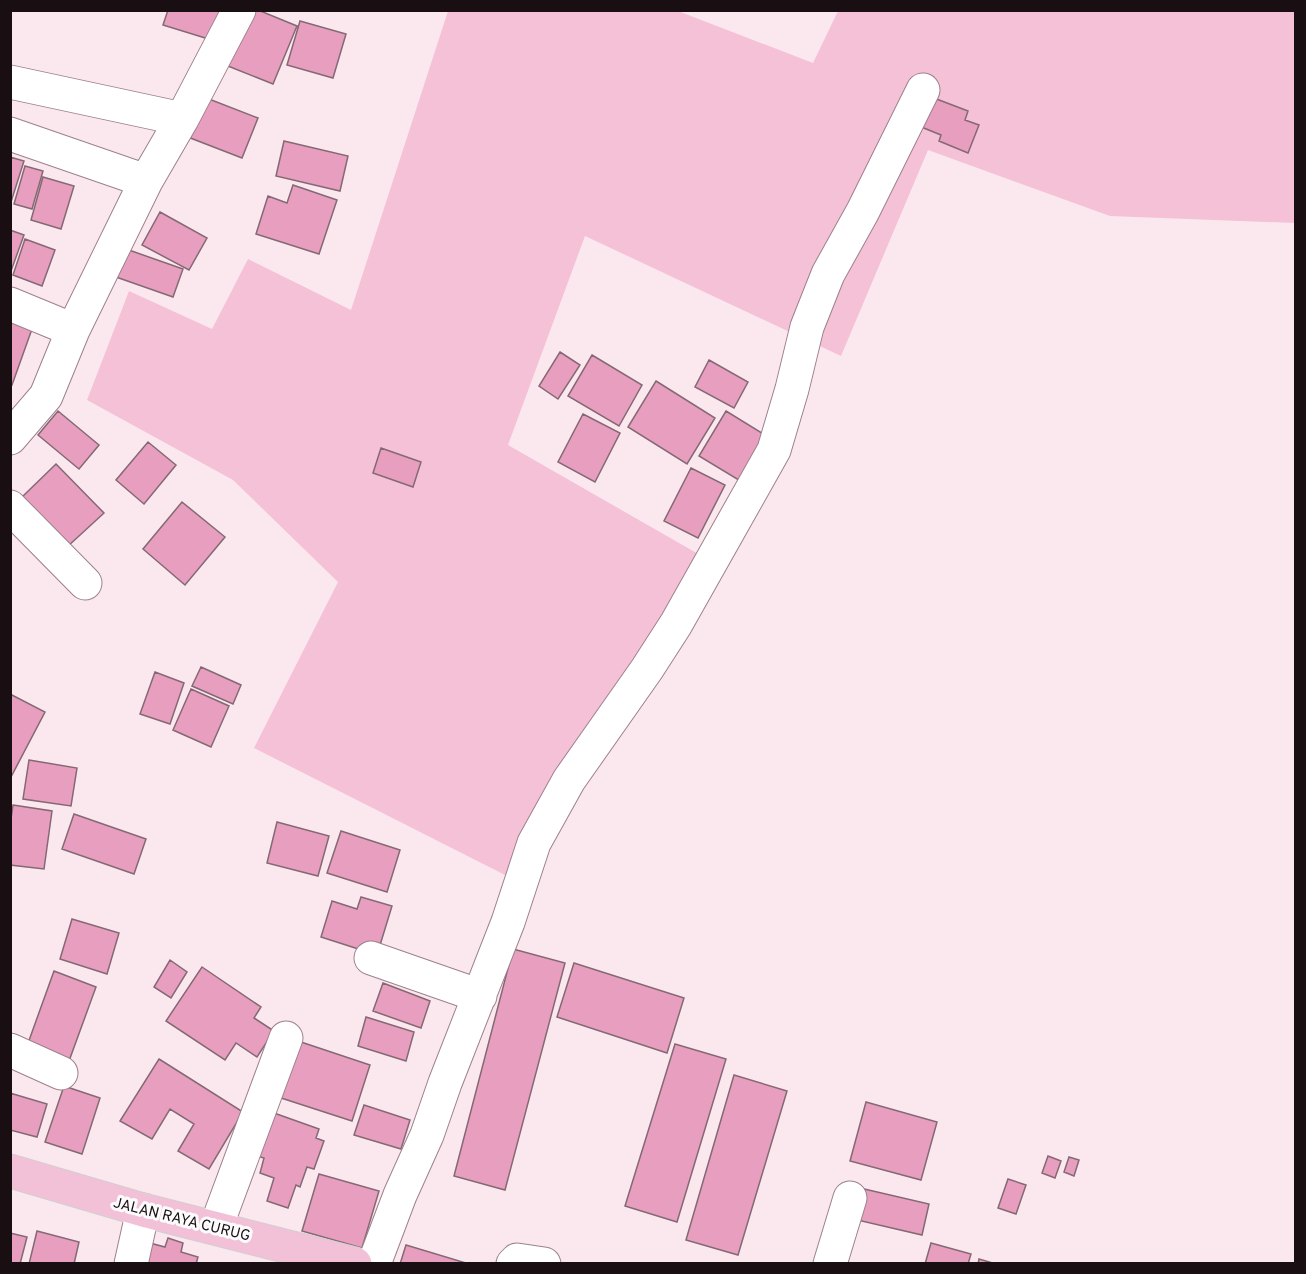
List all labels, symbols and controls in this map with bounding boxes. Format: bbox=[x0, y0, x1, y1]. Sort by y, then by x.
street label: JALAN RAYA CURUG bbox=[111, 1194, 252, 1247]

